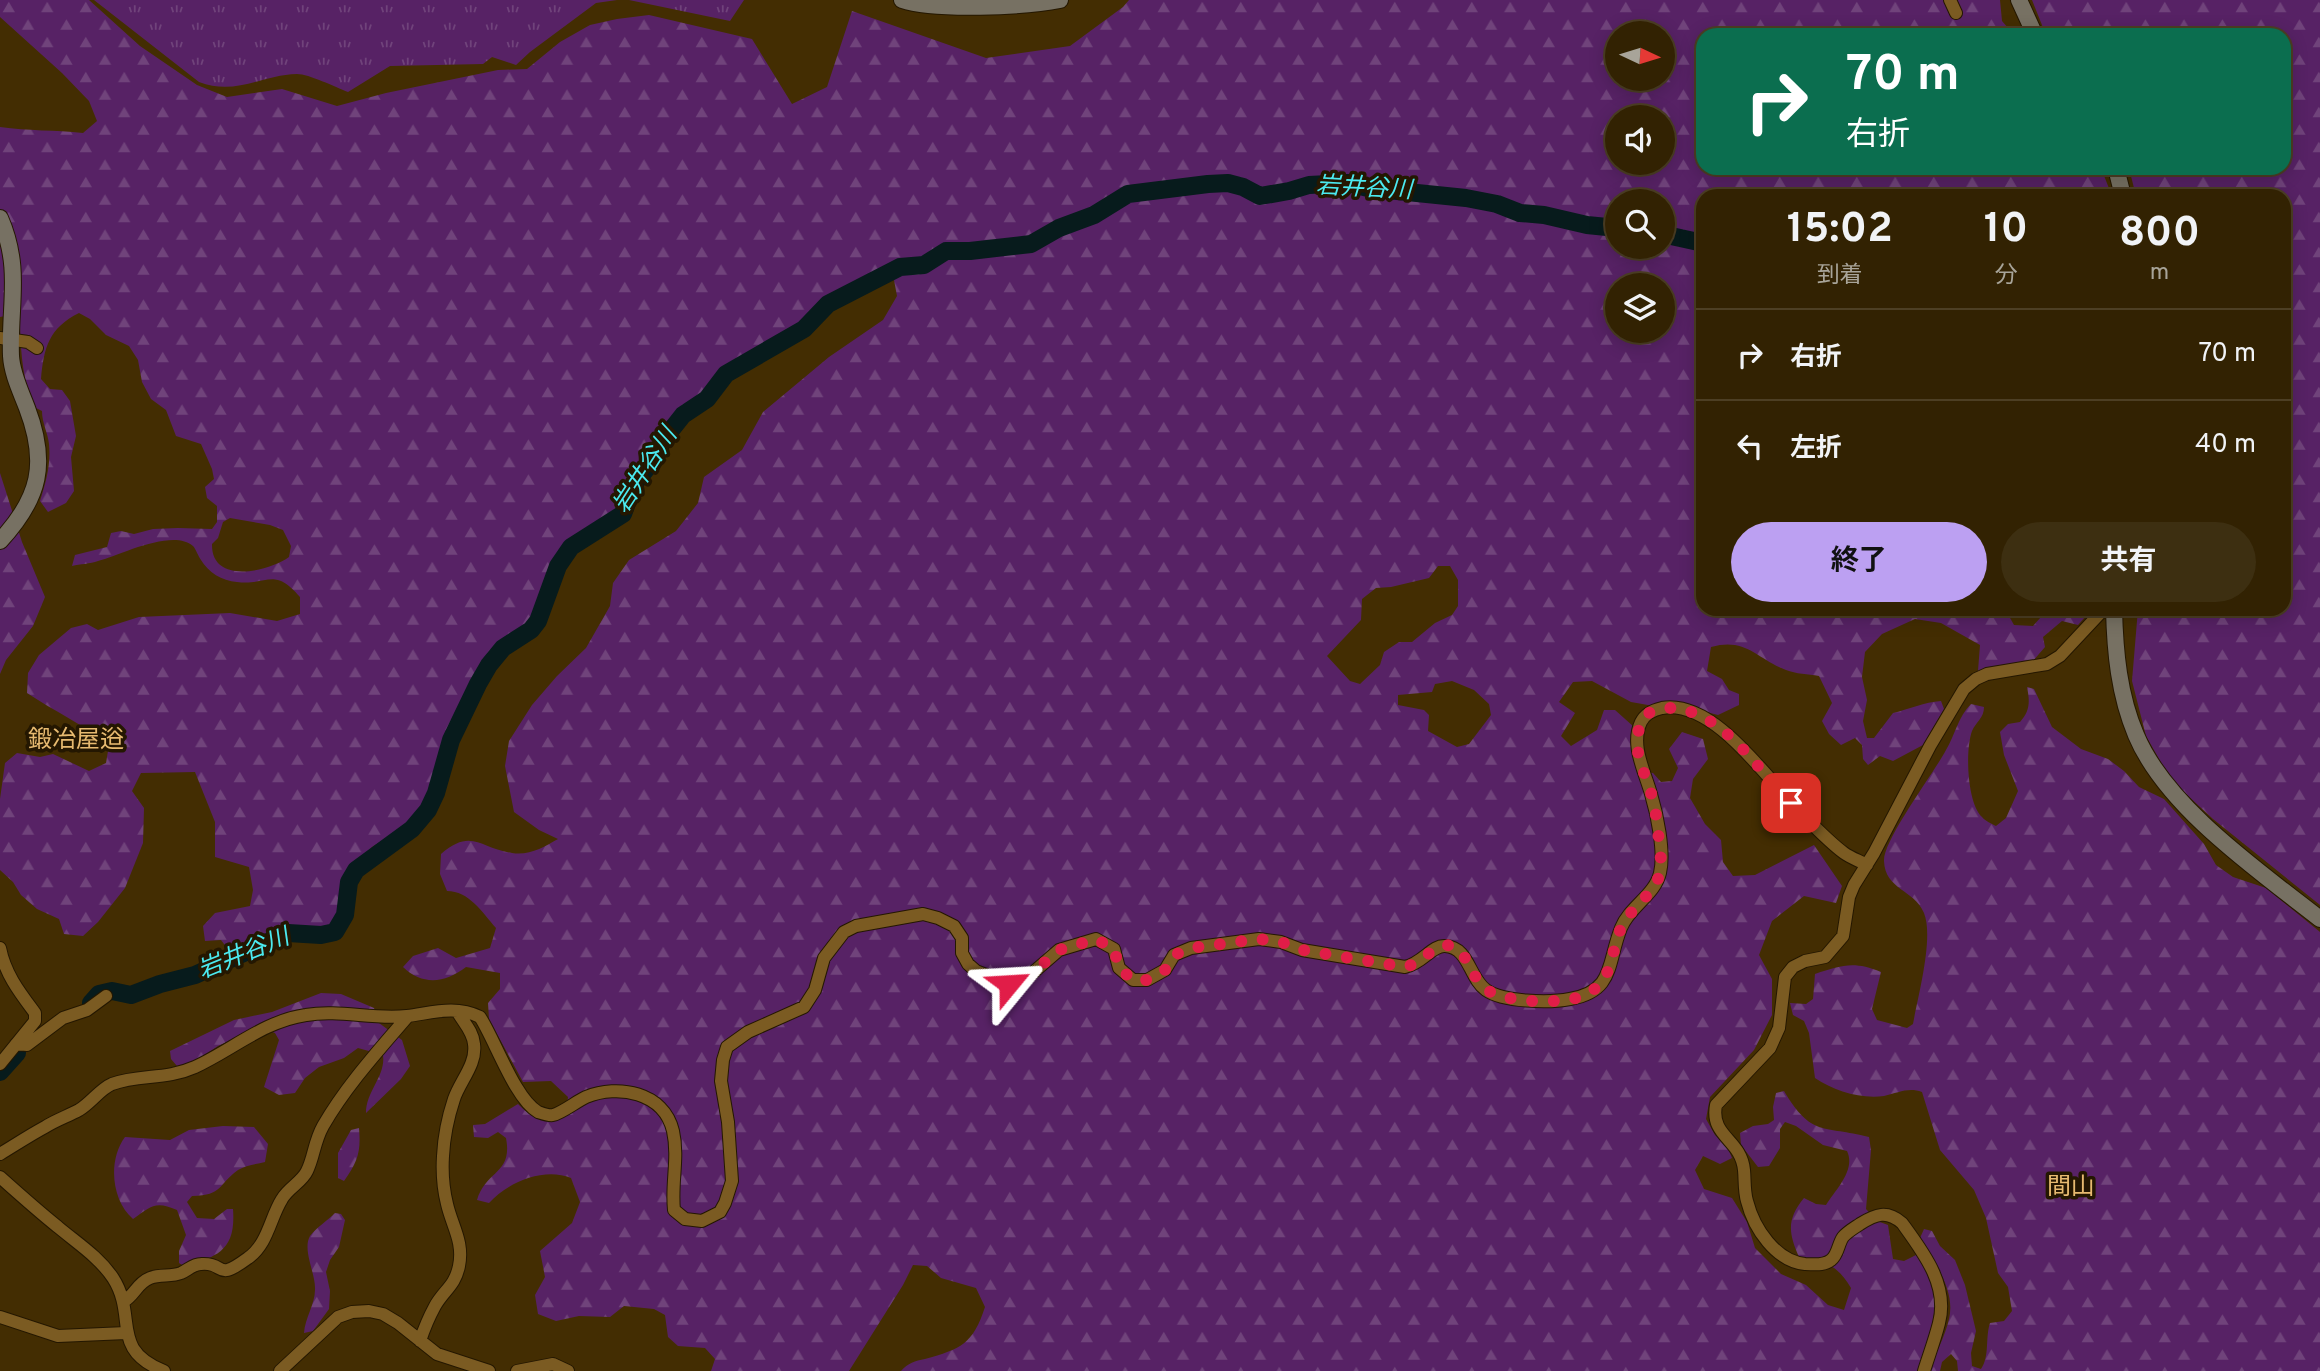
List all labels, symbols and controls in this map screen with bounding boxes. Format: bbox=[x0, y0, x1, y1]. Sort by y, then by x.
north arrow bbox=[1605, 21, 1675, 91]
map controls bbox=[1605, 21, 1675, 343]
text: 70 m bbox=[1846, 46, 1960, 108]
icon: right bbox=[1731, 56, 1822, 147]
button: sound bbox=[1605, 105, 1675, 175]
text: 右折 bbox=[1846, 116, 1910, 156]
water label: 岩井谷川 bbox=[1315, 172, 1416, 207]
button: search bbox=[1605, 189, 1675, 259]
text: 15:02 bbox=[1787, 204, 1893, 257]
text: 10 bbox=[1984, 204, 2028, 257]
text: 800 bbox=[2119, 208, 2200, 261]
text: m bbox=[2150, 259, 2169, 288]
text: 到着 bbox=[1817, 262, 1863, 291]
text: 分 bbox=[1994, 262, 2017, 291]
button: layers bbox=[1605, 273, 1675, 343]
icon: right bbox=[1731, 336, 1769, 374]
text: 70 m bbox=[2198, 338, 2256, 371]
text: 右折 bbox=[1790, 342, 1842, 375]
water label: 岩井谷川 bbox=[607, 420, 686, 519]
icon: left bbox=[1731, 427, 1769, 465]
text: 40 m bbox=[2195, 429, 2256, 462]
text: 左折 bbox=[1790, 433, 1842, 466]
button: 終了 bbox=[1731, 522, 1987, 602]
button: 共有 bbox=[2001, 522, 2256, 602]
district label: 鍛冶屋逧 bbox=[28, 726, 124, 756]
pin bbox=[1761, 773, 1821, 833]
icon: arrive bbox=[1772, 784, 1810, 822]
water label: 岩井谷川 bbox=[194, 922, 297, 987]
position arrow bbox=[972, 947, 1046, 1021]
district label: 間山 bbox=[2047, 1173, 2095, 1203]

